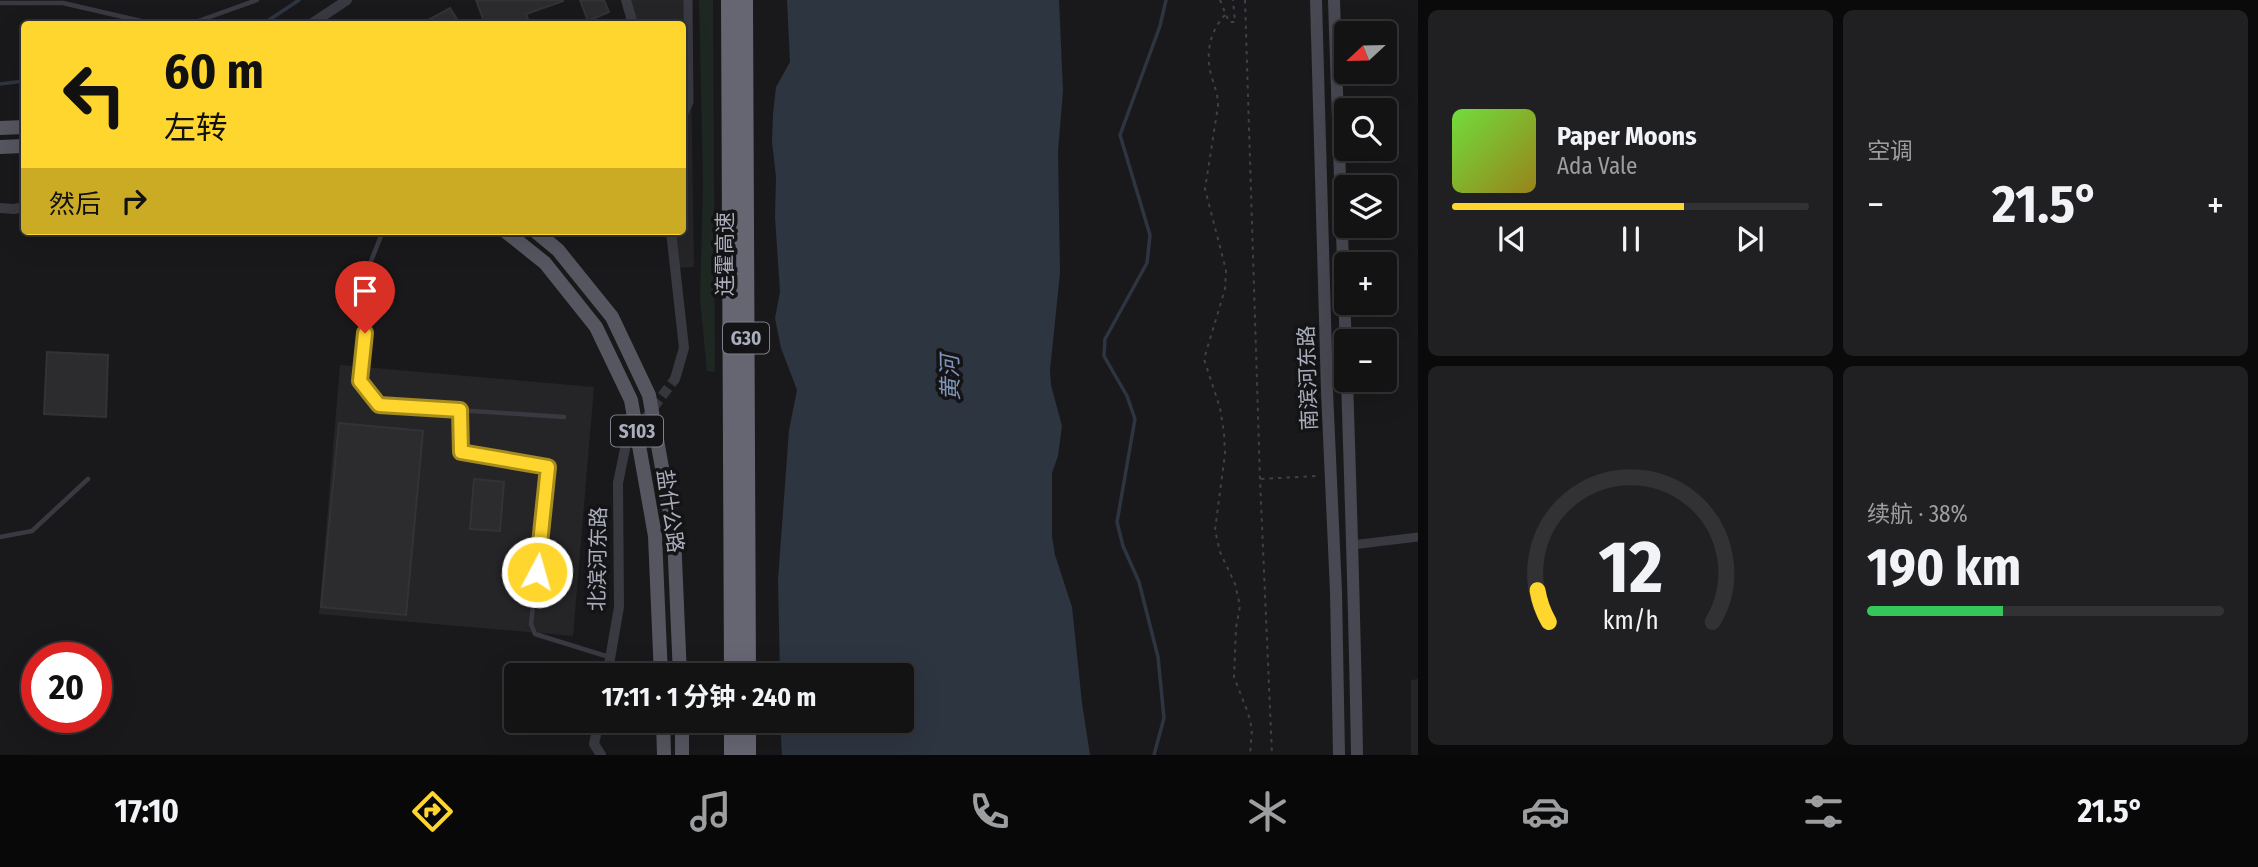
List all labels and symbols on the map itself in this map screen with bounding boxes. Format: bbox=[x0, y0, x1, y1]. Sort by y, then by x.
north arrow bbox=[1334, 21, 1396, 84]
street label: 连霍高速 bbox=[712, 212, 738, 296]
pin bbox=[335, 261, 395, 333]
road number: G30 bbox=[723, 322, 769, 354]
street label: 南滨河东路 bbox=[1293, 325, 1323, 431]
water label: 黄河 bbox=[936, 351, 964, 401]
road number: S103 bbox=[611, 416, 663, 446]
street label: 盐什公路 bbox=[651, 468, 689, 554]
street label: 北滨河东路 bbox=[584, 506, 612, 612]
position arrow bbox=[500, 535, 574, 609]
speed limit sign: 20 bbox=[21, 642, 112, 733]

